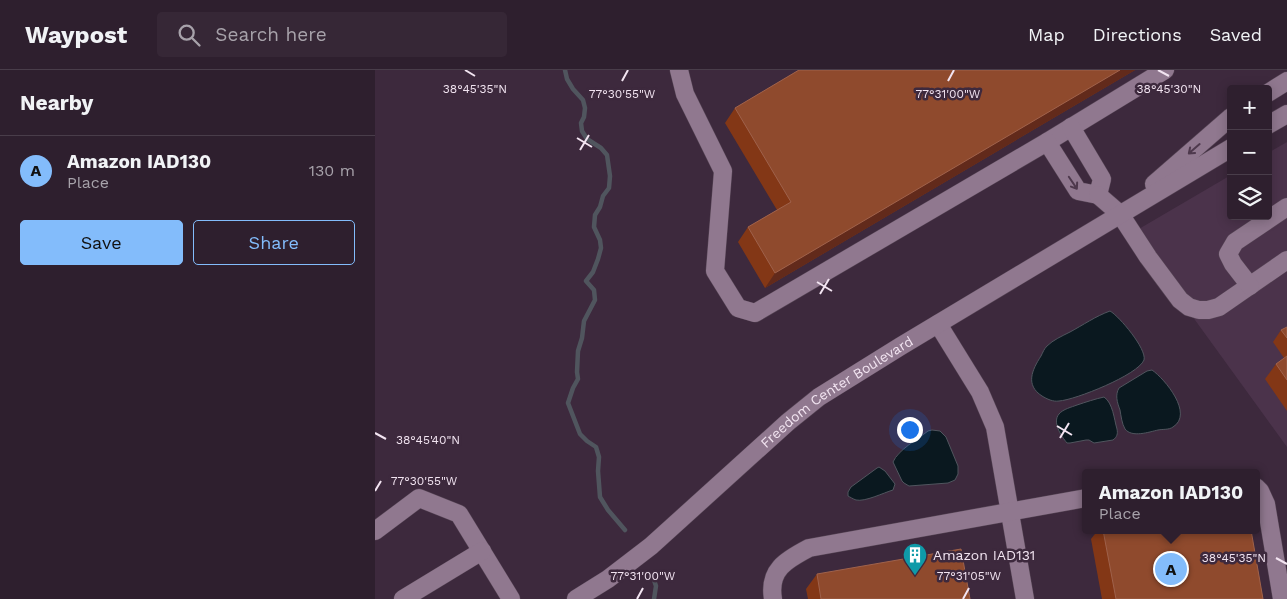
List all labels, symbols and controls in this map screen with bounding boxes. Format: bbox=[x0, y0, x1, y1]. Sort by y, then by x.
search box bbox=[157, 12, 507, 57]
text: Waypost bbox=[25, 21, 127, 49]
icon: search bbox=[175, 21, 203, 49]
text: Search here bbox=[215, 23, 327, 46]
text: Map bbox=[1028, 24, 1065, 45]
text: Directions bbox=[1093, 24, 1182, 45]
text: Saved bbox=[1210, 24, 1262, 45]
text: 38°45'35"N bbox=[443, 82, 507, 96]
text: 38°45'30"N bbox=[1137, 82, 1201, 96]
map controls bbox=[1227, 85, 1272, 220]
button: + bbox=[1227, 85, 1272, 130]
text: 77°30'55"W bbox=[589, 87, 656, 101]
text: 77°31'00"W bbox=[916, 87, 981, 101]
text: Nearby bbox=[20, 90, 93, 115]
button: − bbox=[1227, 130, 1272, 175]
one-way arrow bbox=[1188, 143, 1201, 155]
text: Amazon IAD130 bbox=[67, 150, 211, 173]
text: A bbox=[31, 161, 41, 180]
text: 130 m bbox=[309, 161, 355, 180]
text: Place bbox=[67, 173, 109, 192]
button: layers bbox=[1227, 175, 1272, 220]
one-way arrow bbox=[1068, 176, 1078, 190]
button: Save bbox=[20, 220, 183, 265]
button: Share bbox=[193, 220, 355, 265]
street label: Freedom Center Boulevard bbox=[757, 333, 916, 451]
your location bbox=[897, 417, 923, 443]
text: 38°45'40"N bbox=[396, 433, 460, 447]
popup bbox=[1082, 469, 1260, 534]
text: 77°30'55"W bbox=[391, 474, 458, 488]
text: Amazon IAD130 bbox=[1099, 481, 1243, 504]
text: Place bbox=[1099, 504, 1141, 523]
building icon: Amazon IAD131 bbox=[902, 542, 928, 576]
place label: Amazon IAD131 bbox=[933, 547, 1035, 563]
pin: A bbox=[1155, 550, 1187, 588]
text: 38°45'35"N bbox=[1202, 551, 1266, 565]
text: 77°31'00"W bbox=[611, 569, 676, 583]
text: 77°31'05"W bbox=[937, 569, 1002, 583]

